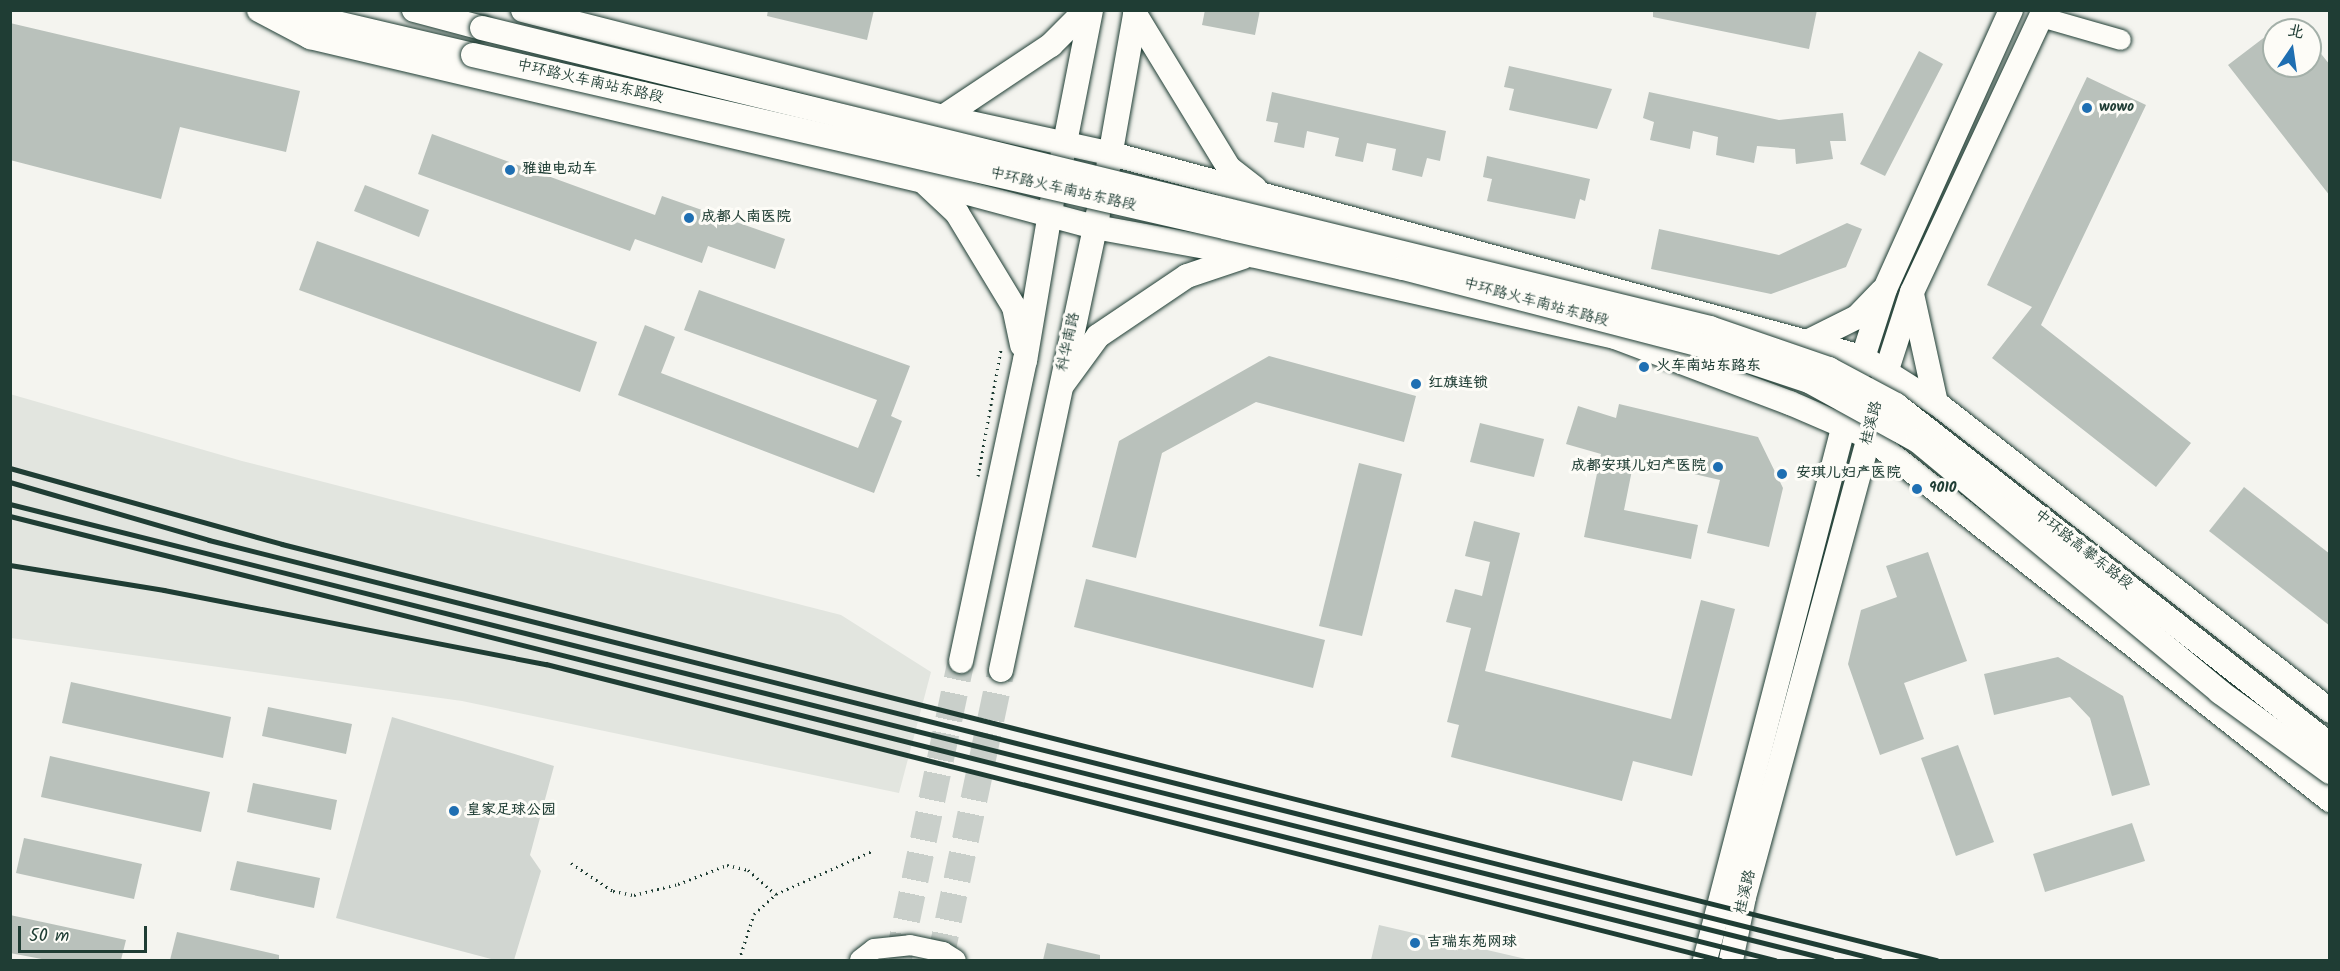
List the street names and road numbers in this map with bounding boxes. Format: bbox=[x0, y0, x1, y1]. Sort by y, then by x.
street label: 中环路火车南站东路段 bbox=[515, 56, 665, 108]
street label: 中环路火车南站东路段 bbox=[988, 164, 1138, 216]
street label: 中环路火车南站东路段 bbox=[1461, 275, 1611, 331]
street label: 科华南路 bbox=[1054, 311, 1084, 373]
street label: 桂溪路 bbox=[1857, 399, 1887, 447]
street label: 中环路高攀东路段 bbox=[2030, 506, 2136, 594]
street label: 桂溪路 bbox=[1732, 868, 1760, 916]

